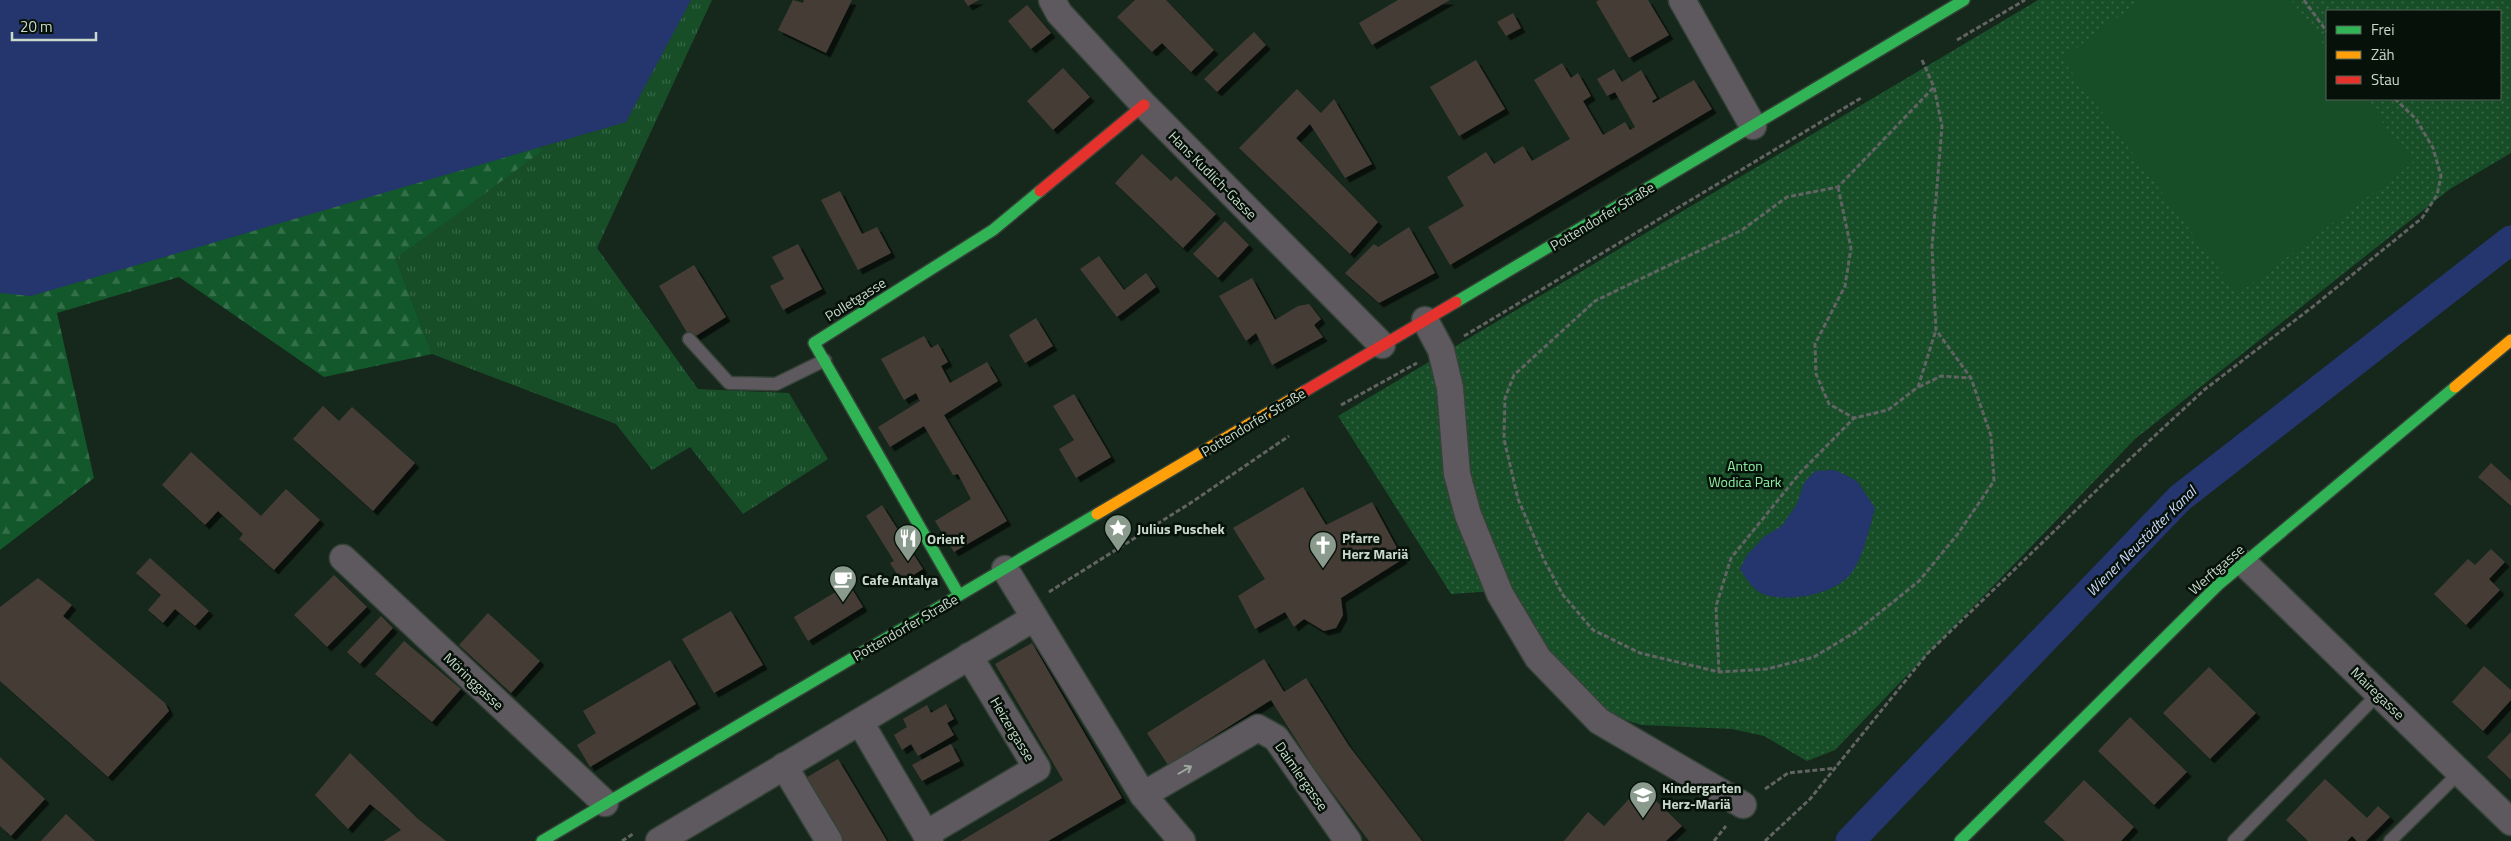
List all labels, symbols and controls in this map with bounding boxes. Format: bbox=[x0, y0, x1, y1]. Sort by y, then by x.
scale bar bbox=[12, 10, 96, 42]
legend bbox=[2326, 10, 2501, 100]
text: 20 m bbox=[20, 15, 53, 38]
text: Frei bbox=[2371, 18, 2394, 41]
text: Zäh bbox=[2371, 43, 2395, 66]
text: Stau bbox=[2371, 68, 2400, 91]
street label: Hans Kudlich-Gasse bbox=[1164, 126, 1262, 224]
street label: Pottendorfer Straße bbox=[1546, 176, 1658, 256]
street label: Polletgasse bbox=[820, 272, 890, 326]
street label: Pottendorfer Straße bbox=[1197, 382, 1309, 462]
park label: Anton Wodica Park bbox=[1709, 455, 1782, 492]
water label: Wiener Neustädter Kanal bbox=[2081, 479, 2203, 601]
place icon: Julius Puschek bbox=[1103, 513, 1133, 552]
place label: Julius Puschek bbox=[1137, 518, 1226, 539]
restaurant icon: Orient bbox=[893, 523, 923, 562]
place label: Pfarre Herz Mariä bbox=[1342, 527, 1408, 564]
place label: Orient bbox=[927, 528, 965, 549]
church icon: Pfarre Herz Mariä bbox=[1308, 530, 1338, 569]
street label: Werftgasse bbox=[2183, 539, 2249, 599]
cafe icon: Cafe Antalya bbox=[828, 564, 858, 603]
place label: Cafe Antalya bbox=[862, 569, 938, 590]
street label: Pottendorfer Straße bbox=[848, 588, 962, 666]
street label: Möringgasse bbox=[439, 647, 509, 715]
street label: Mairegasse bbox=[2346, 662, 2410, 724]
street label: Heizergasse bbox=[985, 693, 1041, 765]
street label: Daimlergasse bbox=[1270, 737, 1334, 815]
one-way arrow bbox=[1177, 765, 1192, 775]
place label: Kindergarten Herz-Mariä bbox=[1662, 777, 1742, 814]
school or university icon: Kindergarten Herz-Mariä bbox=[1628, 780, 1658, 819]

